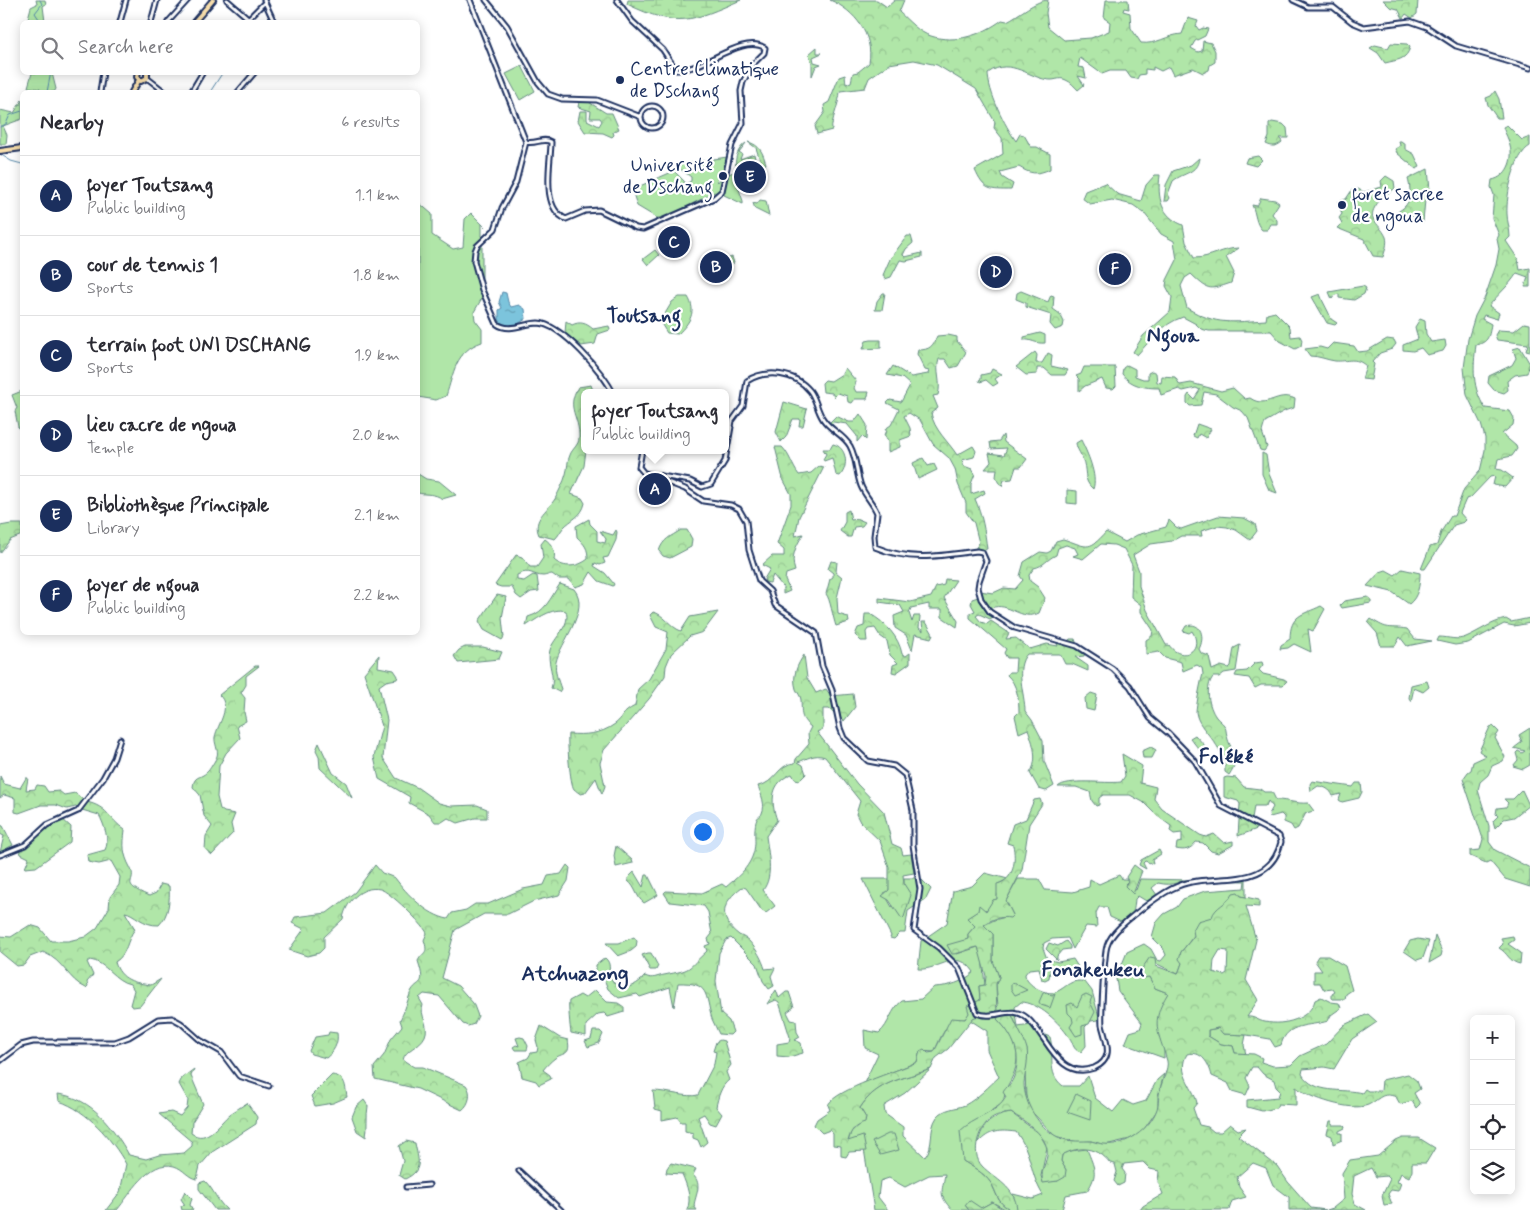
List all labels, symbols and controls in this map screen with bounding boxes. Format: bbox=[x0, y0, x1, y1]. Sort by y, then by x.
search box bbox=[20, 20, 420, 75]
icon: search bbox=[38, 34, 66, 62]
text: Search here bbox=[78, 35, 174, 60]
place label: Centre Climatique de Dschang bbox=[630, 57, 779, 107]
marker: Centre Climatique de Dschang bbox=[614, 74, 626, 86]
text: Nearby bbox=[40, 109, 104, 137]
text: 6 results bbox=[341, 112, 400, 133]
place label: Université de Dschang bbox=[623, 153, 713, 203]
pin: E bbox=[734, 158, 766, 196]
marker: Université de Dschang bbox=[717, 170, 729, 182]
text: foyer Toutsang bbox=[87, 173, 213, 198]
place label: foret sacree de ngoua bbox=[1352, 182, 1444, 231]
text: A bbox=[51, 185, 61, 206]
text: 1.1 km bbox=[355, 185, 400, 206]
text: Public building bbox=[87, 198, 186, 219]
marker: foret sacree de ngoua bbox=[1336, 199, 1348, 211]
pin: C bbox=[658, 223, 690, 261]
pin: B bbox=[700, 248, 732, 286]
pin: F bbox=[1099, 250, 1131, 288]
text: cour de tennis 1 bbox=[87, 253, 218, 278]
pin: D bbox=[980, 253, 1012, 291]
text: B bbox=[51, 265, 61, 286]
text: 1.8 km bbox=[353, 265, 400, 286]
text: Sports bbox=[87, 278, 133, 299]
district label: Toutsang bbox=[607, 302, 682, 332]
district label: Ngoua bbox=[1147, 322, 1201, 352]
text: terrain foot UNI DSCHANG bbox=[87, 333, 311, 358]
text: C bbox=[50, 345, 62, 366]
text: 1.9 km bbox=[354, 345, 400, 366]
text: Sports bbox=[87, 358, 133, 379]
popup bbox=[581, 389, 729, 454]
text: foyer Toutsang bbox=[592, 399, 718, 424]
text: lieu cacre de ngoua bbox=[87, 413, 237, 438]
text: Public building bbox=[592, 424, 690, 445]
text: D bbox=[50, 425, 62, 446]
text: 2.0 km bbox=[352, 425, 400, 446]
text: Temple bbox=[87, 438, 134, 459]
pin: A bbox=[639, 470, 671, 508]
text: Bibliothèque Principale bbox=[87, 493, 269, 518]
text: E bbox=[51, 505, 61, 526]
text: 2.1 km bbox=[354, 505, 400, 526]
text: Library bbox=[87, 518, 140, 539]
text: foyer de ngoua bbox=[87, 573, 199, 598]
text: F bbox=[52, 585, 60, 606]
text: 2.2 km bbox=[353, 585, 400, 606]
text: Public building bbox=[87, 598, 186, 619]
district label: Foléké bbox=[1199, 743, 1254, 771]
your location bbox=[690, 819, 716, 845]
district label: Fonakeukeu bbox=[1041, 956, 1145, 984]
district label: Atchuazong bbox=[522, 960, 629, 990]
map controls bbox=[1470, 1015, 1515, 1195]
button: + bbox=[1470, 1015, 1515, 1060]
button: − bbox=[1470, 1060, 1515, 1105]
button: locate bbox=[1470, 1105, 1515, 1150]
button: layers bbox=[1470, 1150, 1515, 1195]

